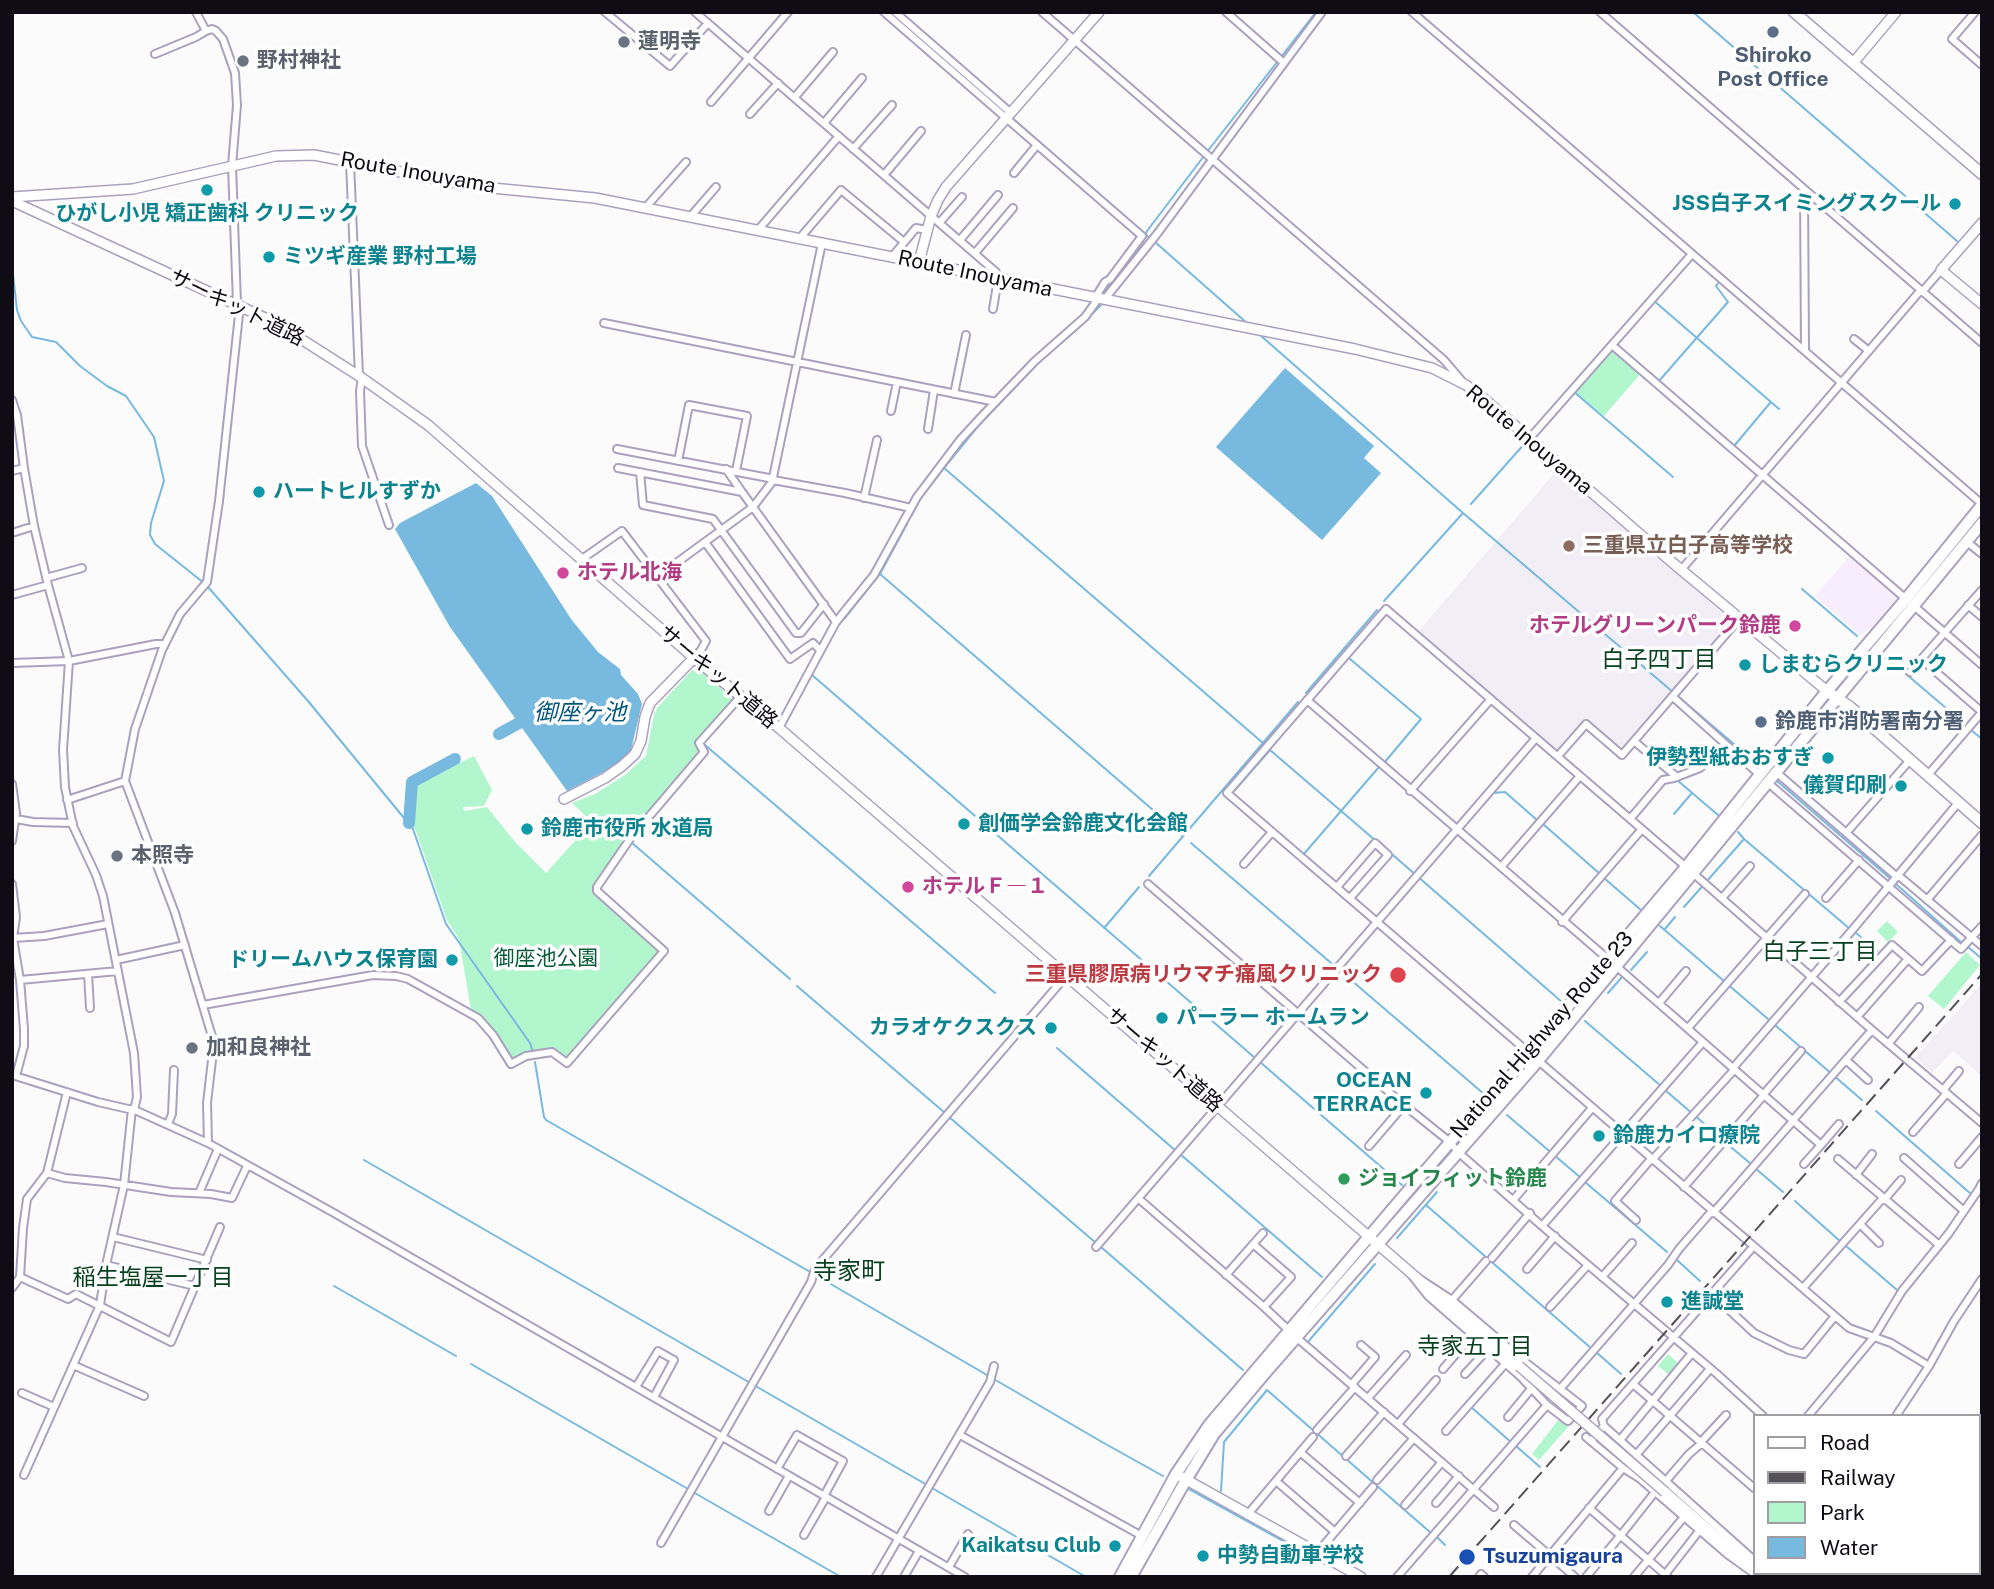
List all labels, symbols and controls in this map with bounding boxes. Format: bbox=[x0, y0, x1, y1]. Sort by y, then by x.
marker: Shiroko Post Office bbox=[1765, 24, 1781, 40]
place label: 蓮明寺 bbox=[638, 29, 701, 55]
marker: 蓮明寺 bbox=[616, 34, 632, 50]
place label: Shiroko Post Office bbox=[1717, 43, 1829, 93]
place label: 野村神社 bbox=[257, 48, 341, 74]
marker: 野村神社 bbox=[235, 53, 251, 69]
street label: Route Inouyama bbox=[338, 147, 498, 199]
marker: ひがし小児 矯正歯科 クリニック bbox=[199, 182, 215, 198]
place label: JSS白子スイミングスクール bbox=[1672, 191, 1941, 217]
marker: JSS白子スイミングスクール bbox=[1947, 196, 1963, 212]
place label: ひがし小児 矯正歯科 クリニック bbox=[55, 201, 359, 227]
place label: ミツギ産業 野村工場 bbox=[283, 244, 477, 270]
street label: Route Inouyama bbox=[895, 245, 1055, 303]
marker: ミツギ産業 野村工場 bbox=[261, 249, 277, 265]
street label: サーキット道路 bbox=[165, 264, 309, 352]
street label: Route Inouyama bbox=[1461, 380, 1597, 500]
place label: ハートヒルすずか bbox=[273, 479, 441, 505]
marker: ハートヒルすずか bbox=[251, 484, 267, 500]
place label: 三重県立白子高等学校 bbox=[1583, 533, 1793, 559]
marker: 三重県立白子高等学校 bbox=[1561, 538, 1577, 554]
place label: ホテル北海 bbox=[577, 560, 682, 586]
marker: ホテル北海 bbox=[555, 565, 571, 581]
place label: ホテルグリーンパーク鈴鹿 bbox=[1529, 613, 1781, 639]
marker: ホテルグリーンパーク鈴鹿 bbox=[1787, 618, 1803, 634]
street label: サーキット道路 bbox=[654, 620, 782, 734]
district label: 白子四丁目 bbox=[1602, 646, 1716, 674]
place label: しまむらクリニック bbox=[1759, 652, 1948, 678]
marker: しまむらクリニック bbox=[1737, 657, 1753, 673]
water label: 御座ヶ池 bbox=[534, 699, 626, 727]
place label: 鈴鹿市消防署南分署 bbox=[1775, 709, 1964, 735]
marker: 鈴鹿市消防署南分署 bbox=[1753, 714, 1769, 730]
place label: 伊勢型紙おおすぎ bbox=[1646, 745, 1814, 771]
marker: 伊勢型紙おおすぎ bbox=[1820, 750, 1836, 766]
place label: 儀賀印刷 bbox=[1803, 773, 1887, 799]
marker: 儀賀印刷 bbox=[1893, 778, 1909, 794]
place label: 創価学会鈴鹿文化会館 bbox=[978, 811, 1188, 837]
place label: 鈴鹿市役所 水道局 bbox=[541, 816, 714, 842]
marker: 創価学会鈴鹿文化会館 bbox=[956, 816, 972, 832]
marker: 鈴鹿市役所 水道局 bbox=[519, 821, 535, 837]
place label: 本照寺 bbox=[131, 843, 194, 869]
marker: 本照寺 bbox=[109, 848, 125, 864]
place label: ホテルＦ―１ bbox=[922, 874, 1048, 900]
marker: ホテルＦ―１ bbox=[900, 879, 916, 895]
street label: National Highway Route 23 bbox=[1445, 926, 1639, 1144]
district label: 白子三丁目 bbox=[1763, 938, 1877, 966]
park label: 御座池公園 bbox=[494, 946, 598, 972]
place label: ドリームハウス保育園 bbox=[228, 947, 438, 973]
marker: ドリームハウス保育園 bbox=[444, 952, 460, 968]
place label: 三重県膠原病リウマチ痛風クリニック bbox=[1025, 962, 1382, 988]
marker: 三重県膠原病リウマチ痛風クリニック bbox=[1388, 965, 1408, 985]
street label: サーキット道路 bbox=[1100, 1002, 1228, 1118]
place label: パーラー ホームラン bbox=[1176, 1005, 1370, 1031]
marker: パーラー ホームラン bbox=[1154, 1010, 1170, 1026]
place label: カラオケクスクス bbox=[869, 1015, 1037, 1041]
marker: カラオケクスクス bbox=[1043, 1020, 1059, 1036]
place label: 加和良神社 bbox=[206, 1035, 311, 1061]
marker: 加和良神社 bbox=[184, 1040, 200, 1056]
place label: OCEAN TERRACE bbox=[1313, 1068, 1412, 1118]
marker: OCEAN TERRACE bbox=[1418, 1085, 1434, 1101]
place label: 鈴鹿カイロ療院 bbox=[1613, 1123, 1760, 1149]
marker: 鈴鹿カイロ療院 bbox=[1591, 1128, 1607, 1144]
place label: ジョイフィット鈴鹿 bbox=[1358, 1166, 1547, 1192]
marker: ジョイフィット鈴鹿 bbox=[1336, 1171, 1352, 1187]
district label: 寺家町 bbox=[813, 1258, 885, 1286]
district label: 稲生塩屋一丁目 bbox=[73, 1264, 233, 1292]
place label: 進誠堂 bbox=[1681, 1289, 1744, 1315]
marker: 進誠堂 bbox=[1659, 1294, 1675, 1310]
district label: 寺家五丁目 bbox=[1418, 1333, 1532, 1361]
legend bbox=[1752, 1414, 1980, 1575]
text: Road bbox=[1820, 1430, 1870, 1455]
text: Railway bbox=[1820, 1465, 1896, 1490]
text: Park bbox=[1820, 1500, 1865, 1525]
place label: Kaikatsu Club bbox=[961, 1533, 1101, 1559]
text: Water bbox=[1820, 1535, 1878, 1560]
marker: Kaikatsu Club bbox=[1107, 1538, 1123, 1554]
place label: 中勢自動車学校 bbox=[1217, 1543, 1364, 1569]
place label: Tsuzumigaura bbox=[1483, 1544, 1623, 1570]
marker: Tsuzumigaura bbox=[1457, 1547, 1477, 1567]
marker: 中勢自動車学校 bbox=[1195, 1548, 1211, 1564]

